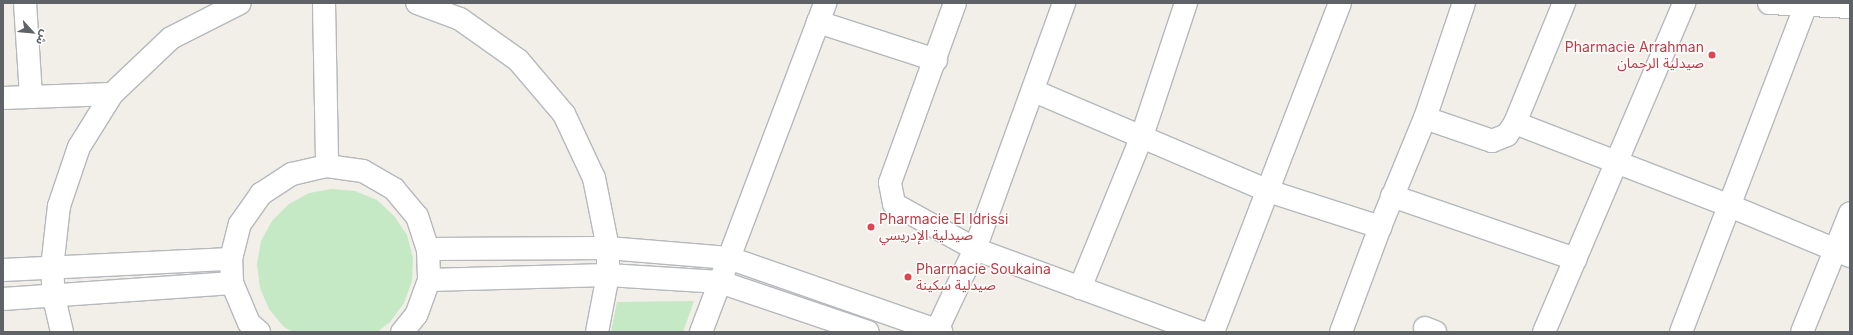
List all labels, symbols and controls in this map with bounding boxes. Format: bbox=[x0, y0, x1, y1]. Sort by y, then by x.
north arrow bbox=[12, 12, 52, 52]
text: ش bbox=[33, 28, 52, 47]
place label: Pharmacie Arrahman صيدلية الرحمان bbox=[1565, 39, 1704, 72]
marker: Pharmacie Arrahman صيدلية الرحمان bbox=[1707, 50, 1717, 60]
place label: Pharmacie El Idrissi صيدلية الإدريسي bbox=[879, 211, 1008, 244]
marker: Pharmacie El Idrissi صيدلية الإدريسي bbox=[866, 222, 876, 232]
place label: Pharmacie Soukaina صيدلية سكينة bbox=[916, 261, 1051, 294]
marker: Pharmacie Soukaina صيدلية سكينة bbox=[903, 272, 913, 282]

